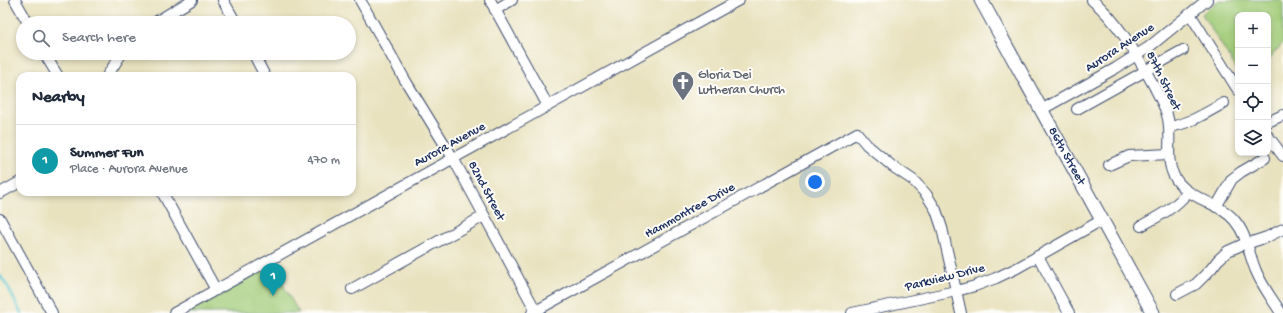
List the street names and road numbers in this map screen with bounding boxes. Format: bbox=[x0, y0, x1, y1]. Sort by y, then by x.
street label: Aurora Avenue bbox=[1083, 20, 1157, 76]
street label: 87th Street bbox=[1142, 49, 1184, 115]
street label: Aurora Avenue bbox=[412, 119, 488, 171]
street label: 86th Street bbox=[1045, 124, 1089, 189]
street label: 82nd Street bbox=[464, 159, 509, 225]
street label: Hammontree Drive bbox=[642, 180, 738, 242]
street label: Parkview Drive bbox=[903, 261, 987, 295]

